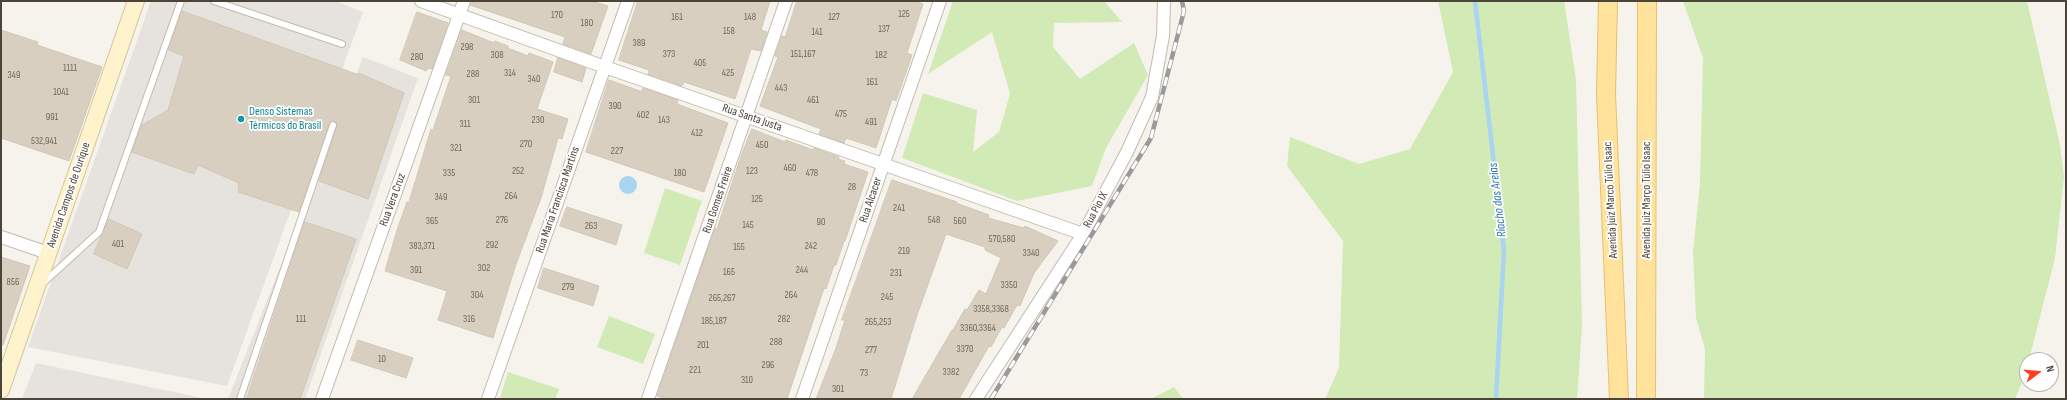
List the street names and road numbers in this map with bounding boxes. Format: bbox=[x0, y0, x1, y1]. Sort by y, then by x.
street label: Rua Santa Justa bbox=[720, 101, 784, 135]
street label: Avenida Campos de Ourique bbox=[44, 140, 94, 250]
street label: Avenida Juiz Marco Túlio Isaac bbox=[1601, 141, 1621, 259]
street label: Avenida Juiz Março Túlio Isaac bbox=[1640, 141, 1654, 259]
street label: Rua Maria Francisca Martins bbox=[533, 145, 583, 255]
street label: Rua Gomes Freire bbox=[700, 165, 736, 235]
street label: Rua Vera Cruz bbox=[377, 172, 409, 228]
street label: Rua Alcacer bbox=[857, 175, 885, 225]
street label: Rua Pio IX bbox=[1081, 190, 1111, 230]

